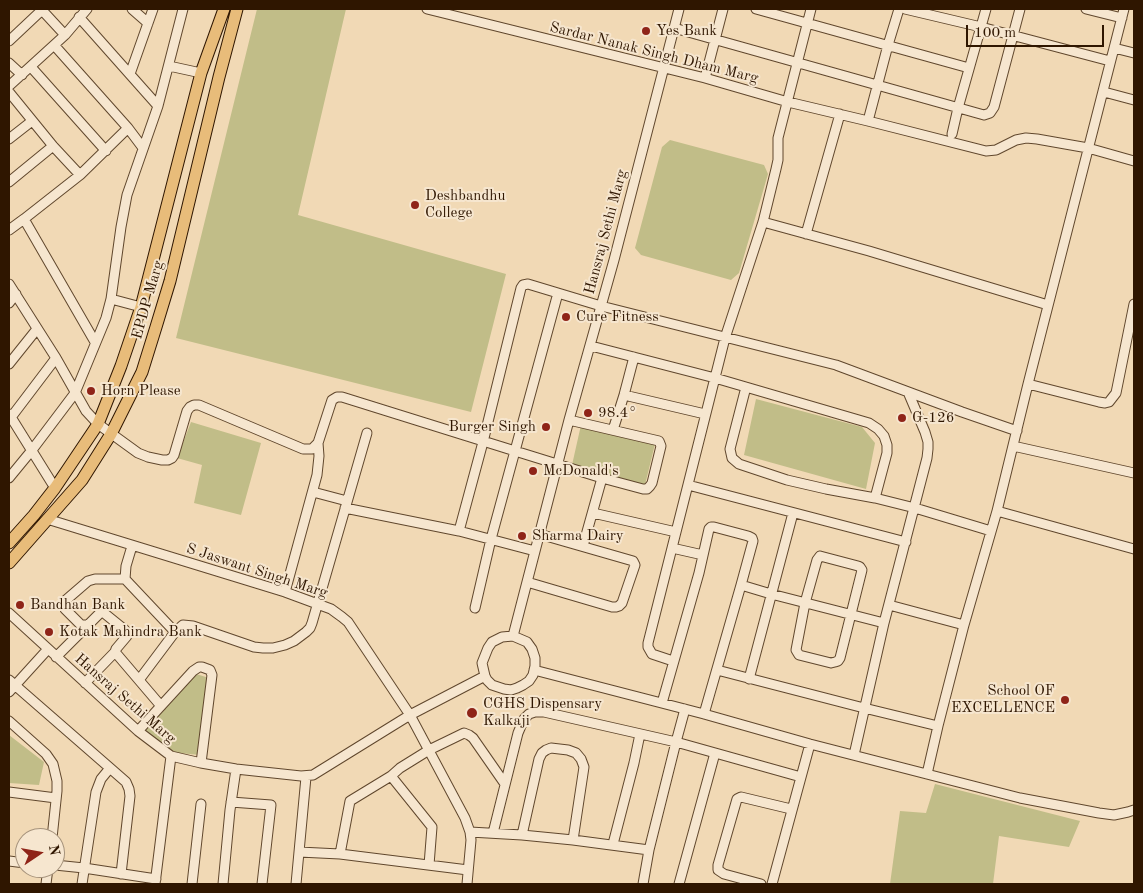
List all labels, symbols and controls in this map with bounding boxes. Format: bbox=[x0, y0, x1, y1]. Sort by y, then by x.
scale bar bbox=[968, 15, 1106, 47]
street label: Sardar Nanak Singh Dham Marg bbox=[548, 18, 760, 88]
place label: Yes Bank bbox=[656, 22, 717, 40]
marker: Yes Bank bbox=[640, 25, 652, 37]
text: 100 m bbox=[974, 26, 1016, 41]
street label: Hansraj Sethi Marg bbox=[581, 168, 631, 296]
place label: Deshbandhu College bbox=[425, 187, 505, 222]
marker: Deshbandhu College bbox=[409, 199, 421, 211]
street label: EPDP Marg bbox=[128, 259, 168, 341]
place label: Cure Fitness bbox=[576, 308, 659, 326]
marker: Cure Fitness bbox=[560, 311, 572, 323]
place label: Horn Please bbox=[101, 382, 181, 400]
marker: Horn Please bbox=[85, 385, 97, 397]
place label: 98.4° bbox=[598, 404, 637, 422]
marker: 98.4° bbox=[582, 407, 594, 419]
place label: G-126 bbox=[912, 409, 954, 427]
marker: G-126 bbox=[896, 412, 908, 424]
place label: Burger Singh bbox=[448, 418, 536, 436]
marker: Burger Singh bbox=[540, 421, 552, 433]
place label: McDonald's bbox=[543, 462, 619, 480]
marker: McDonald's bbox=[527, 465, 539, 477]
place label: Sharma Dairy bbox=[532, 527, 624, 545]
marker: Sharma Dairy bbox=[516, 530, 528, 542]
street label: S Jaswant Singh Marg bbox=[184, 540, 330, 602]
place label: Bandhan Bank bbox=[30, 596, 125, 614]
marker: Bandhan Bank bbox=[14, 599, 26, 611]
place label: Kotak Mahindra Bank bbox=[59, 623, 202, 641]
marker: Kotak Mahindra Bank bbox=[43, 626, 55, 638]
street label: Hansraj Sethi Marg bbox=[71, 650, 179, 748]
place label: School OF EXCELLENCE bbox=[951, 682, 1055, 717]
marker: School OF EXCELLENCE bbox=[1059, 694, 1071, 706]
place label: CGHS Dispensary Kalkaji bbox=[483, 695, 602, 730]
marker: CGHS Dispensary Kalkaji bbox=[465, 706, 479, 720]
north arrow bbox=[15, 828, 65, 878]
text: N bbox=[46, 843, 62, 857]

